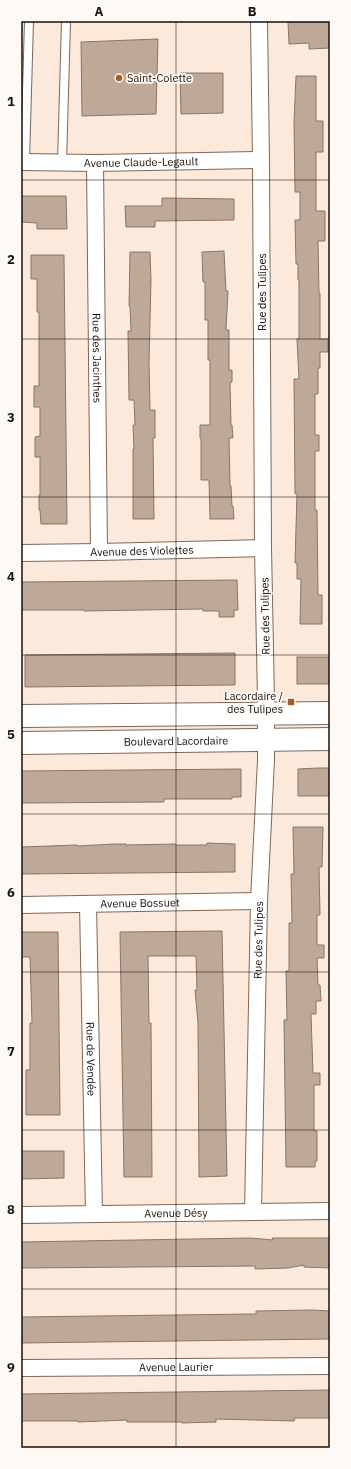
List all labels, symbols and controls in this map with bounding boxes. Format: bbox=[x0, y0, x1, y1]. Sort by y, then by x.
text: A bbox=[95, 3, 104, 20]
text: B bbox=[248, 3, 257, 20]
place label: Saint-Colette bbox=[127, 71, 192, 85]
marker: Saint-Colette bbox=[114, 73, 124, 83]
text: 1 bbox=[7, 93, 15, 110]
street label: Avenue Claude-Legault bbox=[84, 154, 198, 170]
text: 2 bbox=[7, 251, 15, 268]
street label: Rue des Tulipes bbox=[255, 253, 269, 331]
street label: Rue des Jacinthes bbox=[90, 313, 104, 403]
text: 3 bbox=[7, 409, 15, 426]
street label: Avenue des Violettes bbox=[90, 543, 194, 559]
text: 4 bbox=[7, 568, 15, 585]
street label: Rue des Tulipes bbox=[257, 577, 273, 655]
place label: Lacordaire / des Tulipes bbox=[224, 689, 283, 716]
marker: Lacordaire / des Tulipes bbox=[286, 697, 296, 707]
text: 5 bbox=[7, 726, 15, 743]
street label: Boulevard Lacordaire bbox=[124, 733, 228, 749]
text: 6 bbox=[7, 884, 15, 901]
street label: Avenue Bossuet bbox=[100, 895, 180, 911]
street label: Rue des Tulipes bbox=[250, 901, 266, 979]
street label: Rue de Vendée bbox=[83, 1022, 99, 1096]
text: 7 bbox=[7, 1043, 15, 1060]
text: 8 bbox=[7, 1201, 15, 1218]
street label: Avenue Désy bbox=[144, 1206, 208, 1220]
text: 9 bbox=[7, 1359, 15, 1376]
street label: Avenue Laurier bbox=[139, 1360, 213, 1374]

